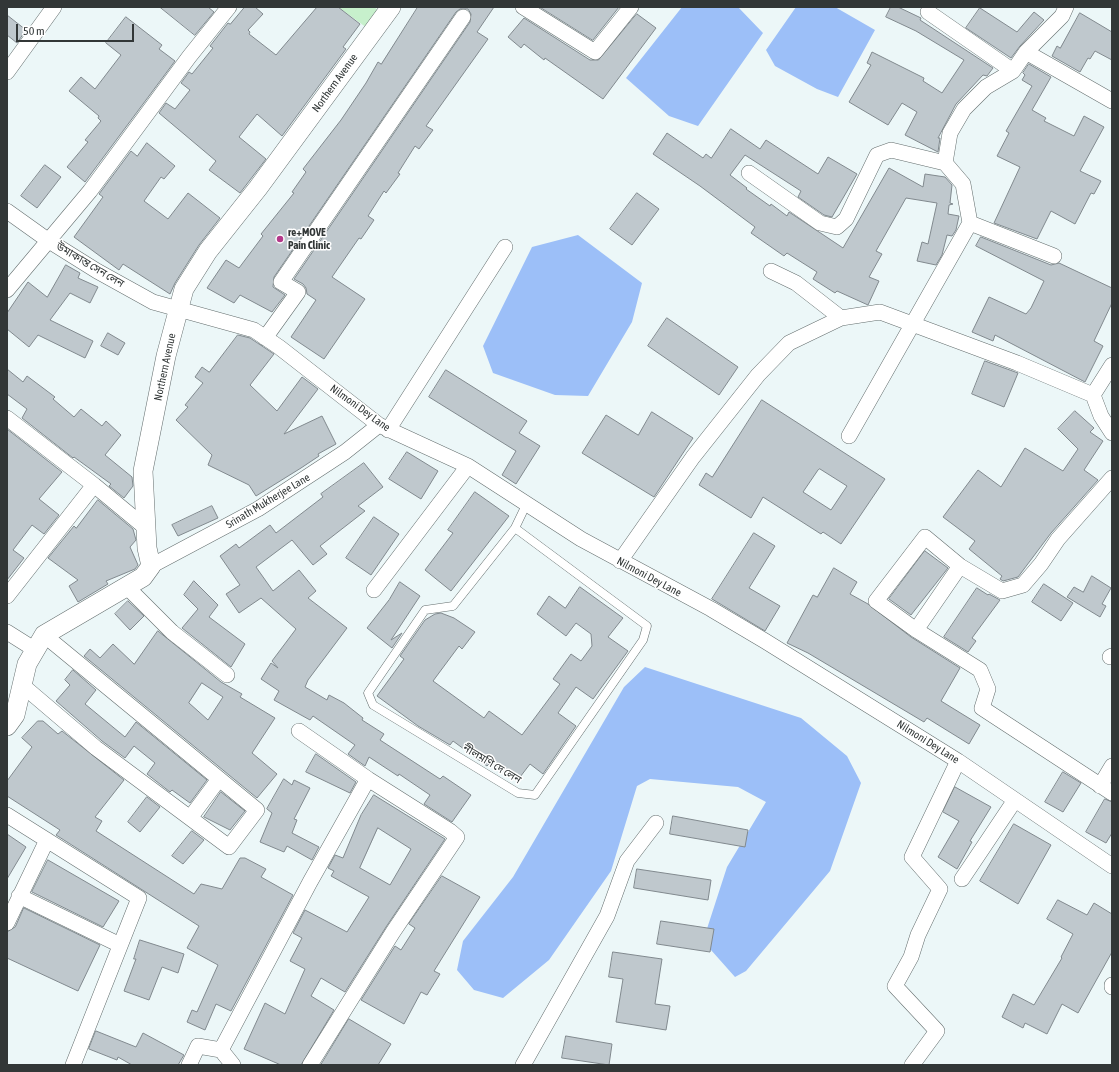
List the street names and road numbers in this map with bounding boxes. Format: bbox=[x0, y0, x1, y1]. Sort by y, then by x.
street label: Northern Avenue bbox=[309, 51, 361, 115]
street label: উমাকান্ত সেন লেন bbox=[54, 240, 126, 290]
street label: Northern Avenue bbox=[151, 332, 179, 402]
street label: Nilmoni Dey Lane bbox=[327, 382, 393, 434]
street label: Srinath Mukherjee Lane bbox=[224, 471, 312, 531]
street label: Nilmoni Dey Lane bbox=[614, 554, 684, 600]
street label: Nilmoni Dey Lane bbox=[894, 718, 962, 766]
street label: নীলমণি দে লেন bbox=[460, 741, 524, 787]

